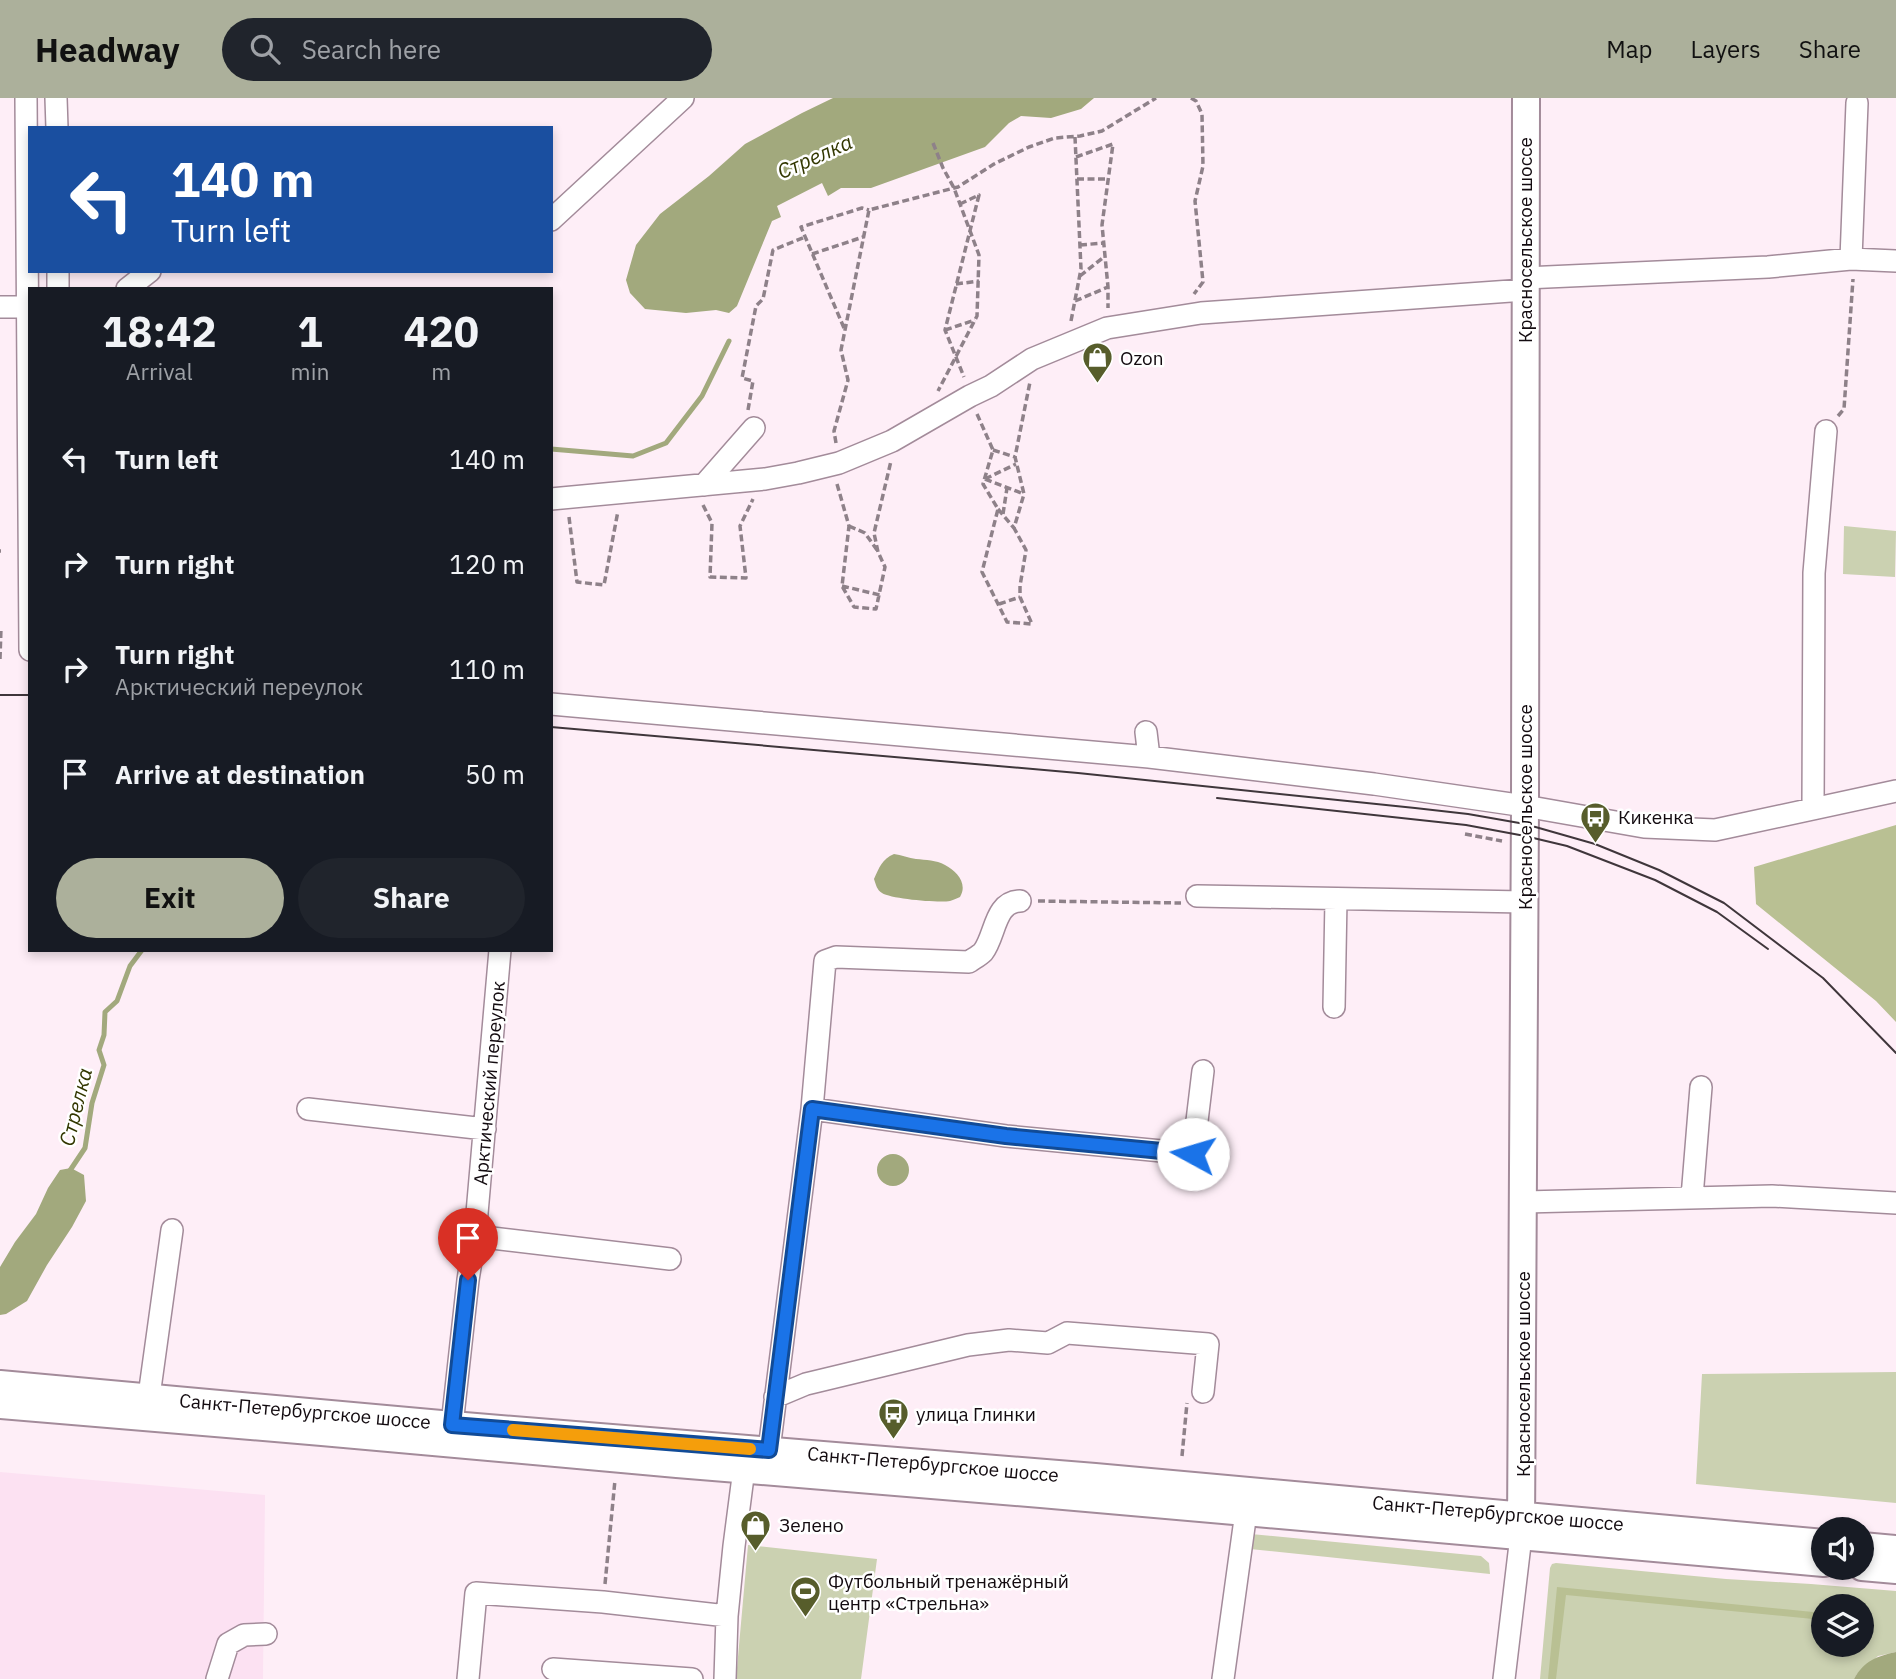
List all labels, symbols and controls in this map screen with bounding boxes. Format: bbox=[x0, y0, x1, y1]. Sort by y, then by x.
search box bbox=[222, 18, 712, 81]
text: Headway bbox=[35, 28, 180, 71]
icon: search bbox=[246, 30, 284, 68]
text: Search here bbox=[302, 32, 441, 66]
text: Map bbox=[1606, 33, 1653, 65]
text: Layers bbox=[1691, 33, 1761, 65]
text: Share bbox=[1799, 33, 1861, 65]
water label: Стрелка bbox=[773, 127, 857, 185]
street label: Красносельское шоссе bbox=[1513, 137, 1537, 343]
text: 140 m bbox=[171, 147, 315, 210]
icon: left bbox=[56, 154, 147, 245]
text: Turn left bbox=[171, 209, 291, 251]
text: 18:42 bbox=[102, 304, 217, 359]
text: 1 bbox=[297, 304, 323, 359]
text: 420 bbox=[403, 304, 479, 359]
shop icon: Ozon bbox=[1080, 341, 1114, 385]
place label: Ozon bbox=[1120, 346, 1164, 370]
text: Arrival bbox=[126, 356, 193, 386]
text: min bbox=[291, 356, 329, 386]
text: m bbox=[431, 356, 451, 386]
icon: left bbox=[56, 440, 94, 478]
text: Turn left bbox=[115, 442, 218, 476]
text: 140 m bbox=[449, 442, 525, 476]
icon: right bbox=[56, 545, 94, 583]
text: Turn right bbox=[115, 547, 234, 581]
text: 120 m bbox=[449, 547, 525, 581]
text: Turn right bbox=[115, 637, 234, 671]
icon: right bbox=[56, 650, 94, 688]
text: 110 m bbox=[449, 652, 525, 686]
text: Арктический переулок bbox=[115, 671, 363, 701]
street label: Красносельское шоссе bbox=[1513, 704, 1537, 910]
icon: arrive bbox=[56, 755, 94, 793]
text: Arrive at destination bbox=[115, 757, 365, 791]
text: 50 m bbox=[465, 757, 525, 791]
bus stop icon: Кикенка bbox=[1578, 800, 1612, 844]
place label: Кикенка bbox=[1618, 805, 1694, 829]
button: Exit bbox=[56, 858, 284, 938]
button: Share bbox=[298, 858, 525, 938]
street label: Арктический переулок bbox=[468, 980, 510, 1186]
water label: Стрелка bbox=[52, 1065, 98, 1149]
position arrow bbox=[1156, 1117, 1230, 1191]
pin bbox=[438, 1208, 498, 1280]
icon: arrive bbox=[449, 1219, 487, 1257]
street label: Красносельское шоссе bbox=[1511, 1271, 1535, 1477]
street label: Санкт-Петербургское шоссе bbox=[178, 1388, 432, 1434]
bus stop icon: улица Глинки bbox=[876, 1397, 910, 1441]
place label: улица Глинки bbox=[916, 1402, 1036, 1426]
street label: Санкт-Петербургское шоссе bbox=[806, 1441, 1060, 1487]
street label: Санкт-Петербургское шоссе bbox=[1371, 1490, 1625, 1536]
shop icon: Зелено bbox=[739, 1508, 773, 1552]
place label: Зелено bbox=[779, 1513, 844, 1537]
map controls bbox=[1811, 1517, 1874, 1657]
button: sound bbox=[1811, 1517, 1874, 1580]
place label: Футбольный тренажёрный центр «Стрельна» bbox=[828, 1569, 1069, 1615]
sports icon: Футбольный тренажёрный центр «Стрельна» bbox=[788, 1575, 822, 1619]
button: layers bbox=[1811, 1594, 1874, 1657]

